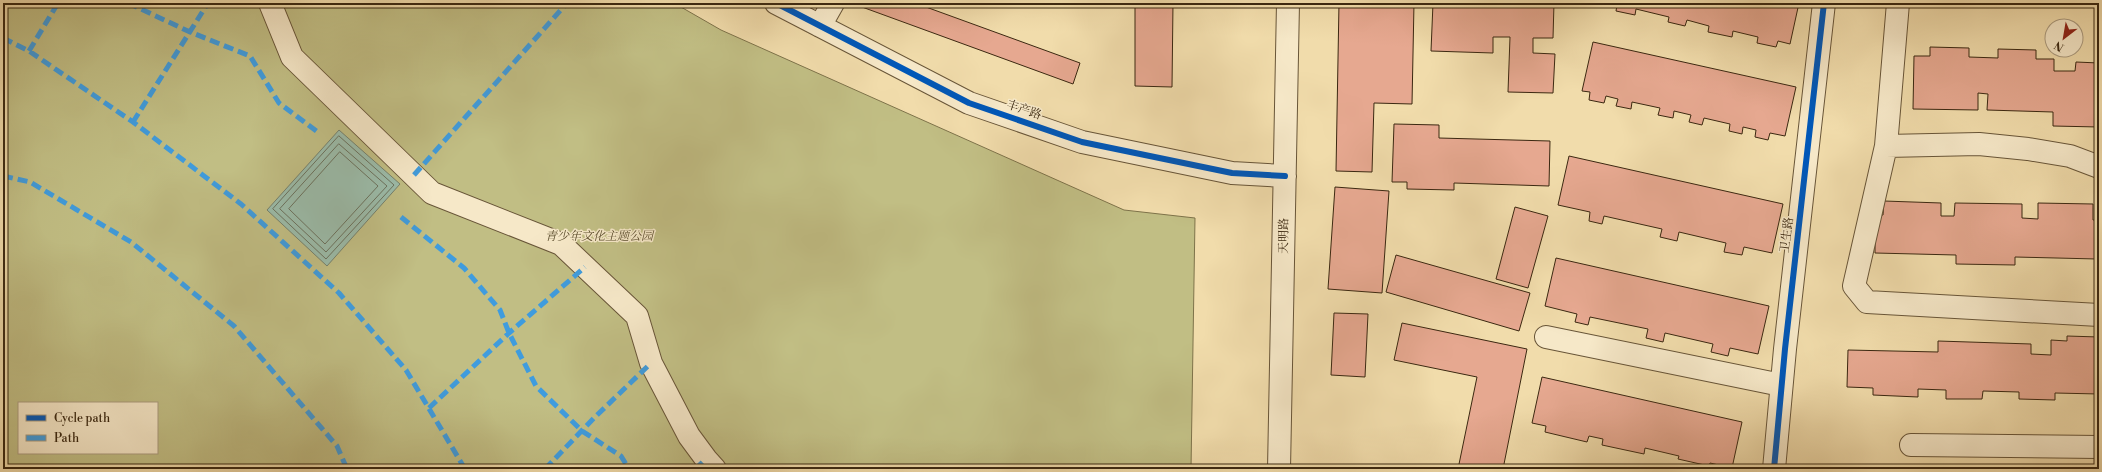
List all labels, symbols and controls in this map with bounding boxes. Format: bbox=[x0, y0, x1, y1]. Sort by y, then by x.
north arrow bbox=[2044, 18, 2084, 58]
text: N bbox=[2052, 37, 2067, 54]
street label: 丰产路 bbox=[1005, 97, 1043, 123]
street label: 卫生路 bbox=[1777, 216, 1797, 254]
street label: 天明路 bbox=[1276, 218, 1292, 254]
park label: 青少年文化主题公园 bbox=[545, 229, 655, 244]
legend bbox=[18, 402, 158, 454]
text: Cycle path bbox=[54, 411, 110, 426]
text: Path bbox=[54, 431, 79, 446]

